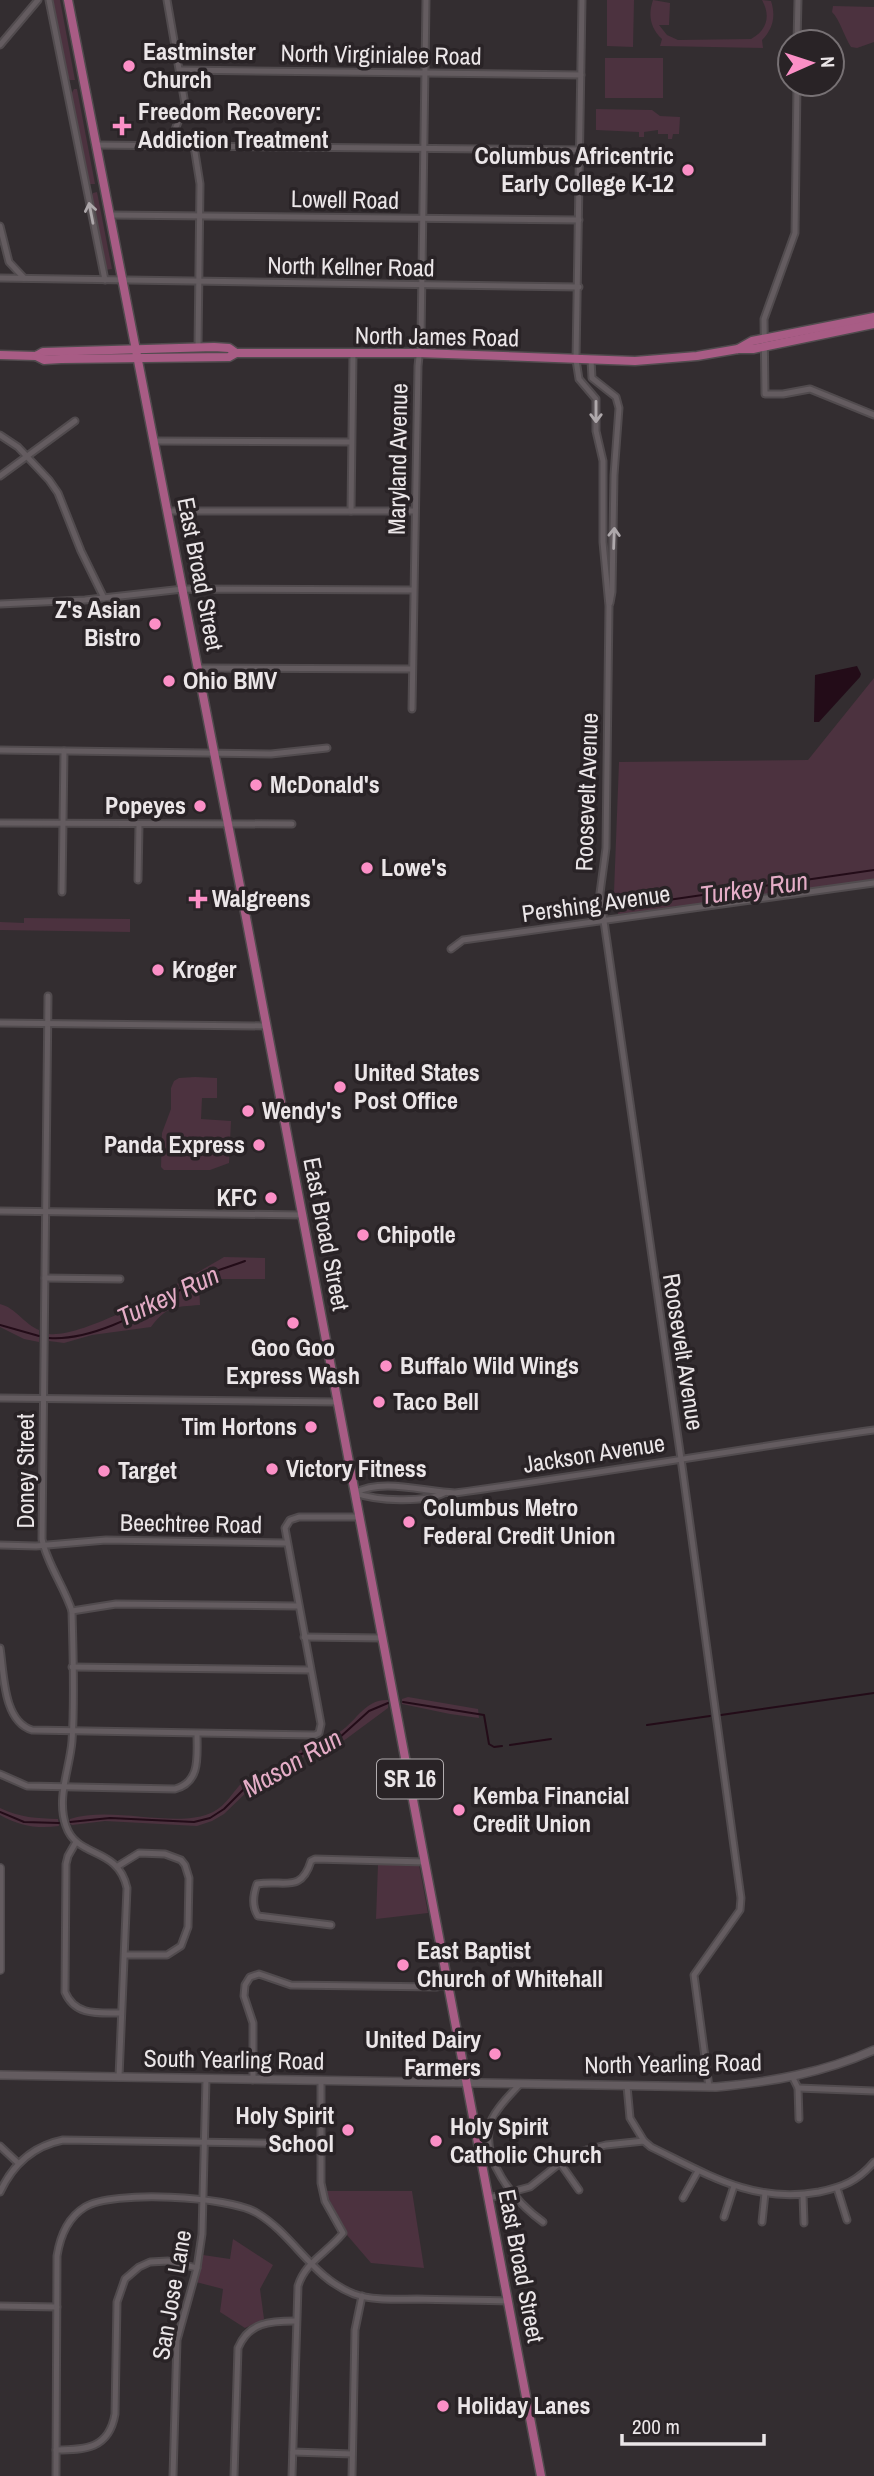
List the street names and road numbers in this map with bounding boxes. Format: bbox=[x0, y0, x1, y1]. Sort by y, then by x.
street label: North Virginialee Road bbox=[280, 36, 482, 72]
street label: Lowell Road bbox=[291, 182, 399, 216]
street label: North Kellner Road bbox=[267, 249, 435, 283]
street label: North James Road bbox=[355, 319, 519, 353]
street label: Maryland Avenue bbox=[380, 383, 414, 535]
street label: East Broad Street bbox=[170, 495, 232, 654]
street label: Roosevelt Avenue bbox=[567, 712, 605, 872]
street label: Pershing Avenue bbox=[520, 877, 672, 929]
street label: East Broad Street bbox=[296, 1155, 358, 1314]
street label: Roosevelt Avenue bbox=[656, 1271, 712, 1433]
street label: Doney Street bbox=[9, 1413, 41, 1528]
street label: Jackson Avenue bbox=[521, 1426, 667, 1480]
street label: Beechtree Road bbox=[120, 1506, 262, 1540]
road number: SR 16 bbox=[377, 1760, 443, 1798]
street label: South Yearling Road bbox=[143, 2041, 325, 2077]
street label: North Yearling Road bbox=[584, 2045, 762, 2081]
street label: East Broad Street bbox=[491, 2187, 553, 2346]
street label: San Jose Lane bbox=[144, 2227, 198, 2362]

